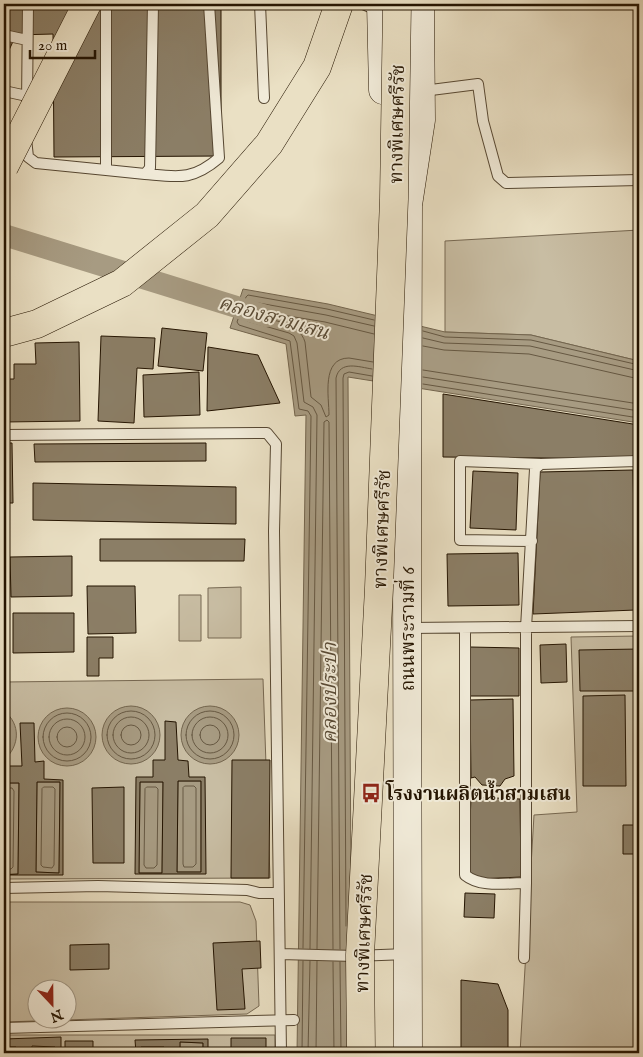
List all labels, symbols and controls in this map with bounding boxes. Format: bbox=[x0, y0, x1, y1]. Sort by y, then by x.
scale bar bbox=[30, 28, 95, 60]
text: 20 m bbox=[38, 36, 68, 55]
street label: ทางพิเศษศรีรัช bbox=[385, 64, 411, 184]
water label: คลองสามเสน bbox=[215, 291, 332, 346]
street label: ทางพิเศษศรีรัช bbox=[369, 469, 397, 589]
street label: ถนนพระรามที่ 6 bbox=[393, 566, 421, 691]
water label: คลองประปา bbox=[318, 641, 343, 744]
place label: โรงงานผลิตน้ำสามเสน bbox=[385, 779, 571, 807]
bus stop icon: โรงงานผลิตน้ำสามเสน bbox=[360, 782, 382, 804]
street label: ทางพิเศษศรีรัช bbox=[351, 873, 379, 993]
north arrow bbox=[28, 980, 78, 1030]
text: N bbox=[48, 1004, 66, 1026]

